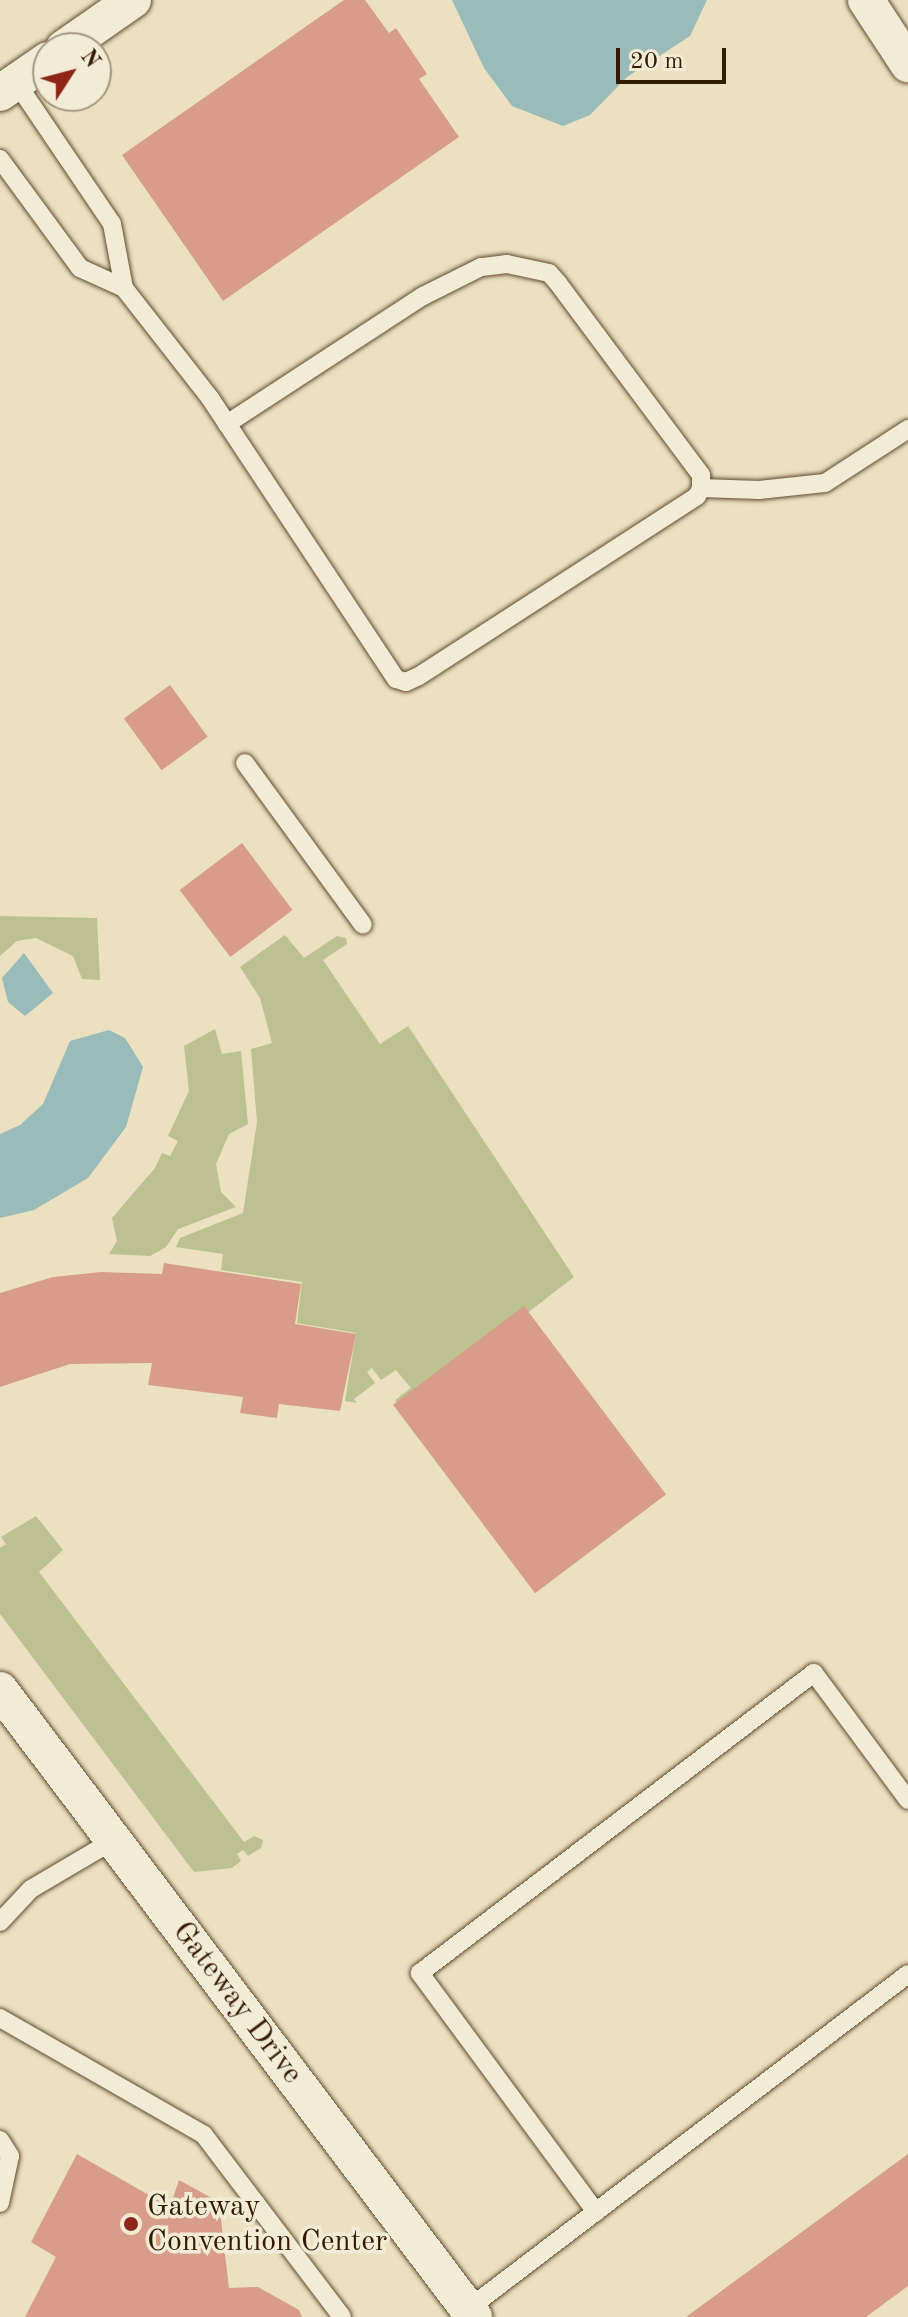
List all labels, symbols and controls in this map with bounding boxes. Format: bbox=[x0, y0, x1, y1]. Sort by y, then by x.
north arrow bbox=[32, 32, 112, 112]
scale bar bbox=[620, 32, 730, 82]
text: N bbox=[76, 46, 104, 72]
text: 20 m bbox=[630, 50, 684, 74]
street label: Gateway Drive bbox=[164, 1915, 310, 2091]
place label: Gateway Convention Center bbox=[147, 2189, 387, 2260]
marker: Gateway Convention Center bbox=[122, 2215, 140, 2233]

